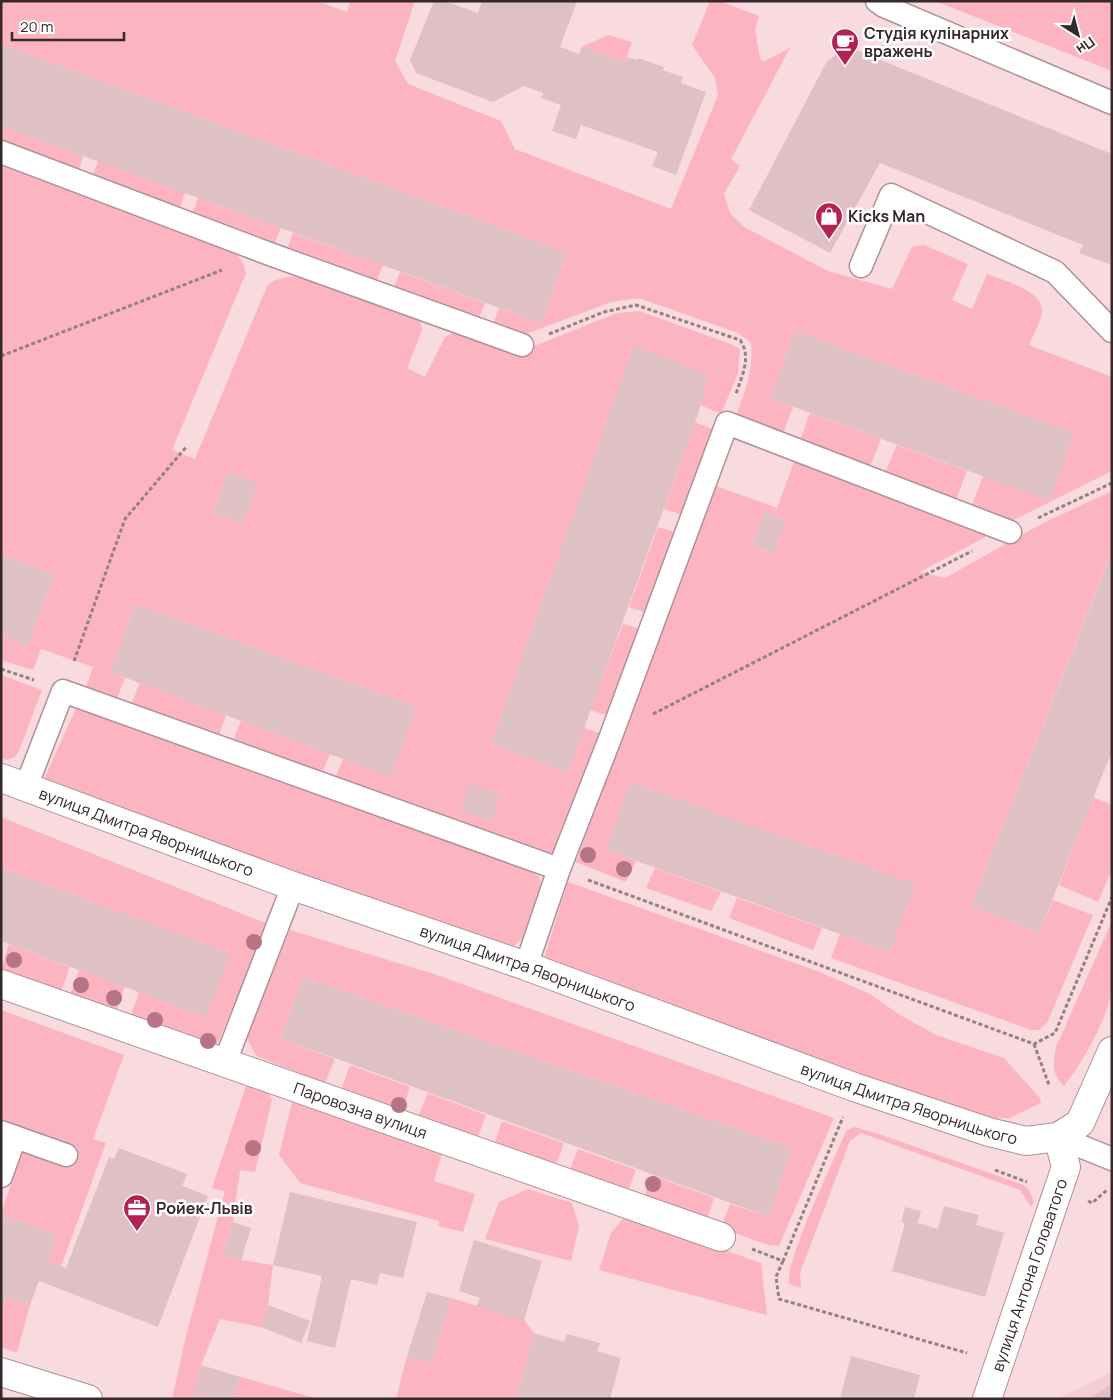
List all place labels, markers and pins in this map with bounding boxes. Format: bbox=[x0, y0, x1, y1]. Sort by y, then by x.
place label: Студія кулінарних вражень bbox=[864, 22, 1009, 62]
cafe icon: Студія кулінарних вражень bbox=[830, 27, 860, 66]
shop icon: Kicks Man bbox=[814, 201, 844, 240]
place label: Kicks Man bbox=[848, 205, 925, 227]
office icon: Ройек-Львів bbox=[122, 1193, 152, 1232]
place label: Ройек-Львів bbox=[156, 1197, 253, 1219]

